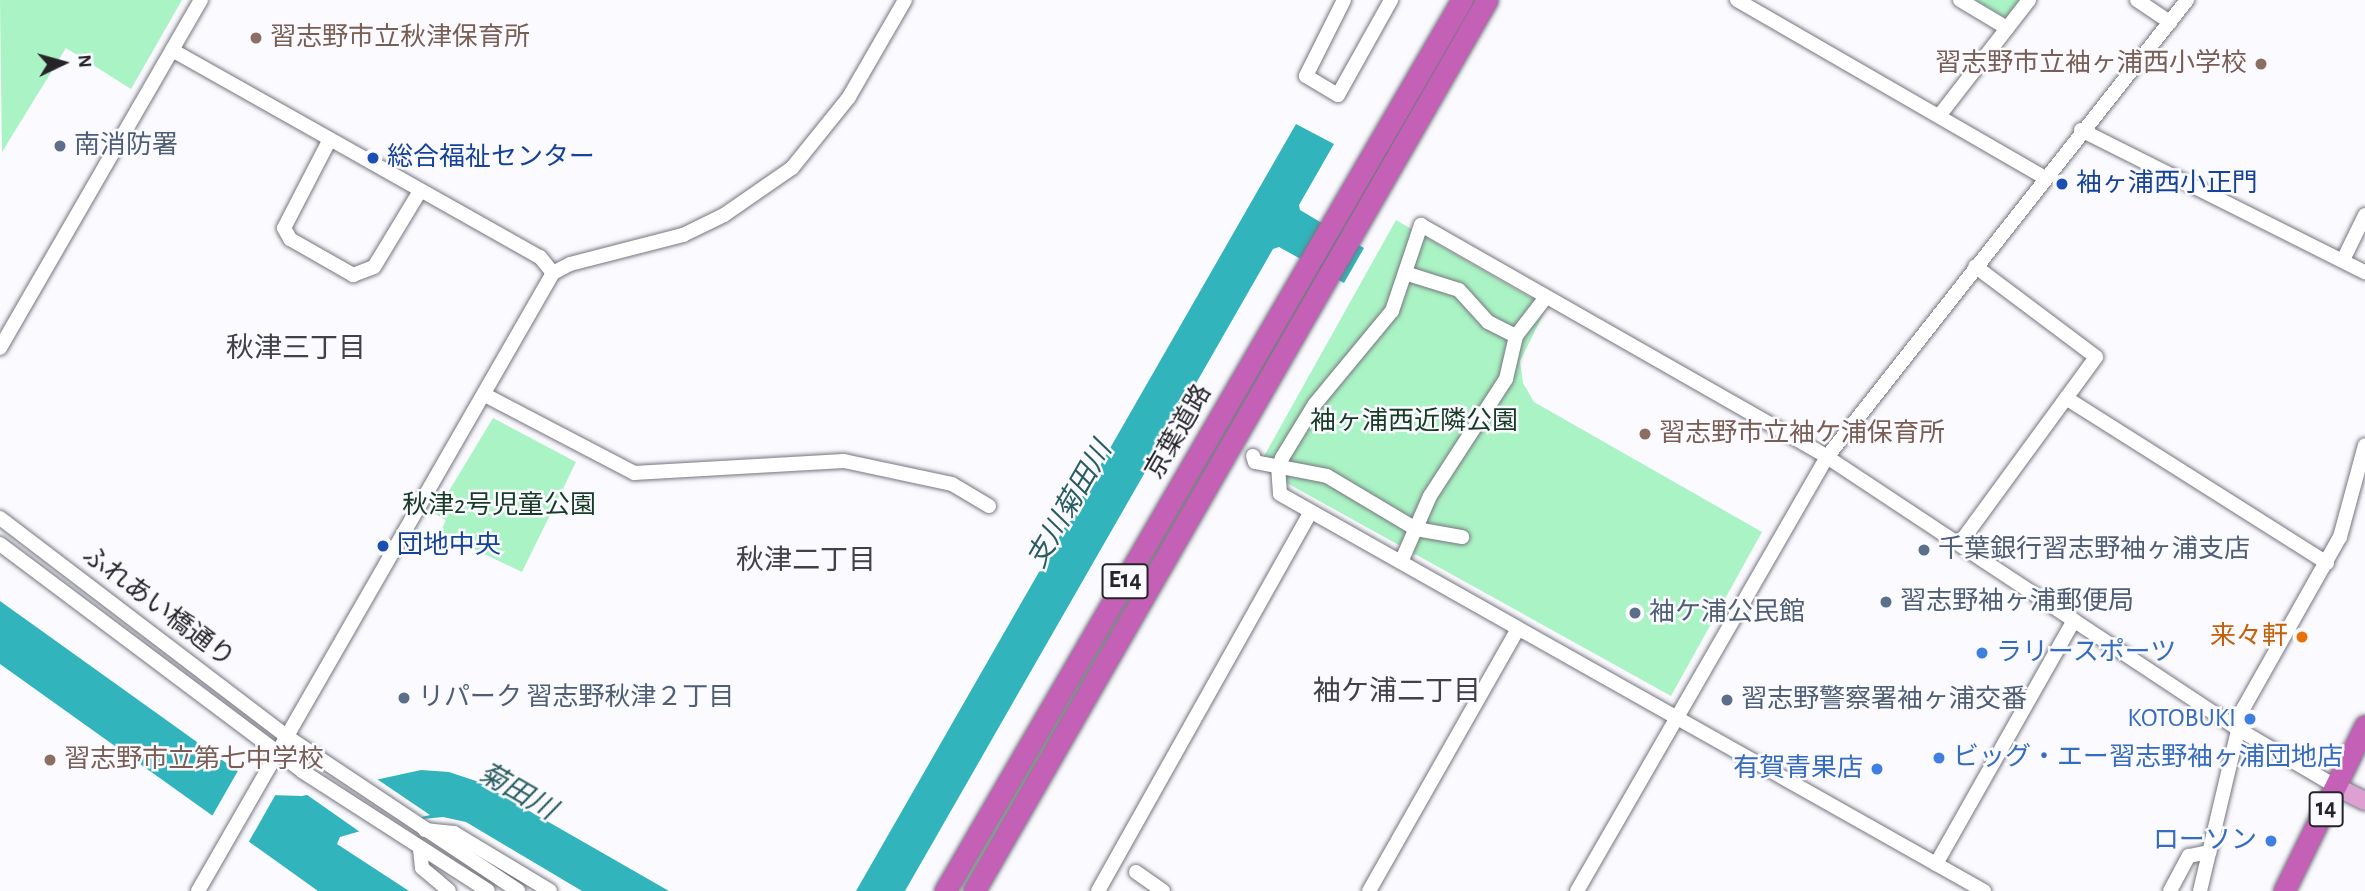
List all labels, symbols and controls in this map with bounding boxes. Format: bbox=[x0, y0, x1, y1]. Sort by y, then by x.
place label: 習志野市立秋津保育所 bbox=[270, 22, 530, 54]
north arrow bbox=[28, 28, 98, 98]
marker: 習志野市立秋津保育所 bbox=[248, 30, 264, 46]
place label: 習志野市立袖ヶ浦西小学校 bbox=[1935, 48, 2247, 80]
text: N bbox=[74, 54, 94, 69]
marker: 習志野市立袖ヶ浦西小学校 bbox=[2253, 56, 2269, 72]
place label: 南消防署 bbox=[74, 130, 178, 162]
marker: 南消防署 bbox=[52, 138, 68, 154]
place label: 総合福祉センター bbox=[387, 142, 595, 174]
marker: 総合福祉センター bbox=[365, 150, 381, 166]
place label: 袖ヶ浦西小正門 bbox=[2076, 168, 2258, 200]
marker: 袖ヶ浦西小正門 bbox=[2054, 176, 2070, 192]
district label: 秋津三丁目 bbox=[226, 332, 366, 366]
street label: 京葉道路 bbox=[1139, 379, 1219, 485]
park label: 袖ヶ浦西近隣公園 bbox=[1310, 406, 1518, 438]
place label: 習志野市立袖ケ浦保育所 bbox=[1659, 418, 1945, 450]
marker: 習志野市立袖ケ浦保育所 bbox=[1637, 426, 1653, 442]
water label: 支川菊田川 bbox=[1020, 436, 1120, 574]
park label: 秋津2号児童公園 bbox=[402, 490, 596, 522]
place label: 団地中央 bbox=[397, 530, 501, 562]
place label: 千葉銀行習志野袖ヶ浦支店 bbox=[1938, 534, 2250, 566]
marker: 団地中央 bbox=[375, 538, 391, 554]
street label: ふれあい橋通り bbox=[76, 540, 240, 674]
marker: 千葉銀行習志野袖ヶ浦支店 bbox=[1916, 542, 1932, 558]
district label: 秋津二丁目 bbox=[736, 544, 876, 578]
road number: E14 bbox=[1100, 560, 1150, 602]
place label: 習志野袖ヶ浦郵便局 bbox=[1900, 586, 2134, 618]
marker: 習志野袖ヶ浦郵便局 bbox=[1878, 594, 1894, 610]
place label: 袖ケ浦公民館 bbox=[1649, 597, 1805, 629]
marker: 袖ケ浦公民館 bbox=[1627, 605, 1643, 621]
place label: 来々軒 bbox=[2210, 621, 2288, 653]
marker: 来々軒 bbox=[2294, 629, 2310, 645]
place label: ラリースポーツ bbox=[1996, 637, 2178, 669]
marker: ラリースポーツ bbox=[1974, 645, 1990, 661]
district label: 袖ケ浦二丁目 bbox=[1313, 675, 1481, 709]
place label: リパーク 習志野秋津２丁目 bbox=[418, 682, 734, 714]
place label: 習志野警察署袖ヶ浦交番 bbox=[1741, 684, 2027, 716]
marker: リパーク 習志野秋津２丁目 bbox=[396, 690, 412, 706]
marker: 習志野警察署袖ヶ浦交番 bbox=[1719, 692, 1735, 708]
place label: KOTOBUKI bbox=[2127, 703, 2236, 735]
marker: KOTOBUKI bbox=[2242, 711, 2258, 727]
place label: ビッグ・エー習志野袖ヶ浦団地店 bbox=[1953, 742, 2343, 774]
place label: 習志野市立第七中学校 bbox=[64, 744, 324, 776]
marker: ビッグ・エー習志野袖ヶ浦団地店 bbox=[1931, 750, 1947, 766]
marker: 習志野市立第七中学校 bbox=[42, 752, 58, 768]
place label: 有賀青果店 bbox=[1733, 753, 1863, 785]
water label: 菊田川 bbox=[472, 756, 562, 828]
marker: 有賀青果店 bbox=[1869, 761, 1885, 777]
road number: 14 bbox=[2308, 788, 2344, 830]
place label: ローソン bbox=[2153, 825, 2257, 857]
marker: ローソン bbox=[2263, 833, 2279, 849]

